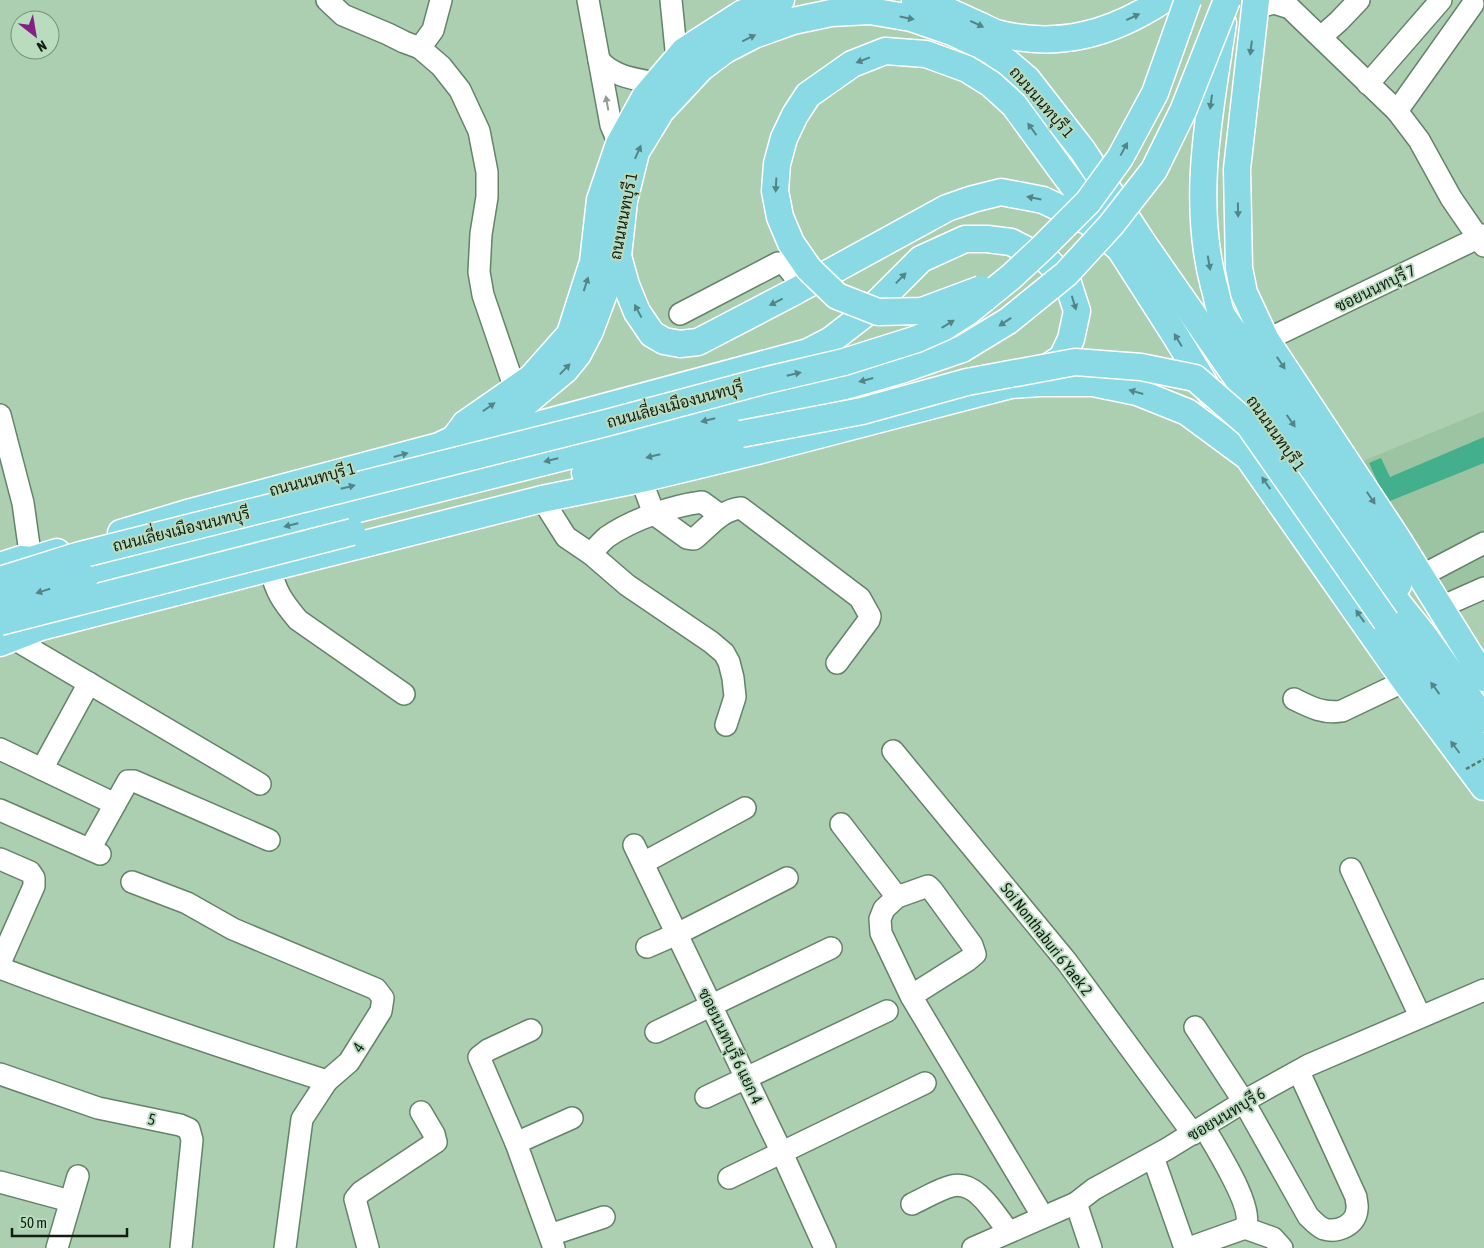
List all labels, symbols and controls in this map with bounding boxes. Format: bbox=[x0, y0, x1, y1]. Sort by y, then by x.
north arrow bbox=[10, 10, 60, 60]
one-way arrow bbox=[1126, 13, 1140, 21]
one-way arrow bbox=[900, 14, 916, 22]
one-way arrow bbox=[970, 20, 984, 28]
one-way arrow bbox=[742, 34, 756, 42]
text: N bbox=[34, 37, 49, 55]
one-way arrow bbox=[1247, 41, 1255, 57]
one-way arrow bbox=[855, 56, 870, 64]
street label: ถนนนนทบุรี 1 bbox=[1004, 61, 1079, 143]
one-way arrow bbox=[602, 94, 610, 110]
one-way arrow bbox=[1207, 94, 1215, 110]
one-way arrow bbox=[1026, 123, 1037, 136]
one-way arrow bbox=[1120, 143, 1129, 156]
one-way arrow bbox=[634, 144, 643, 159]
street label: ถนนนนทบุรี 1 bbox=[604, 171, 643, 262]
one-way arrow bbox=[771, 177, 779, 193]
one-way arrow bbox=[1026, 194, 1042, 202]
one-way arrow bbox=[1234, 202, 1242, 218]
one-way arrow bbox=[1205, 256, 1213, 272]
street label: ซอยนนทบุรี 7 bbox=[1331, 259, 1419, 318]
one-way arrow bbox=[895, 273, 907, 285]
one-way arrow bbox=[583, 276, 590, 291]
one-way arrow bbox=[1071, 296, 1079, 311]
one-way arrow bbox=[769, 298, 783, 306]
one-way arrow bbox=[634, 304, 642, 319]
one-way arrow bbox=[999, 317, 1012, 327]
one-way arrow bbox=[942, 320, 955, 329]
one-way arrow bbox=[1174, 334, 1183, 347]
one-way arrow bbox=[1276, 356, 1286, 370]
one-way arrow bbox=[559, 363, 571, 375]
one-way arrow bbox=[787, 370, 802, 378]
street label: ถนนเลี่ยงเมืองนนทบุรี bbox=[603, 372, 746, 434]
one-way arrow bbox=[858, 376, 873, 384]
one-way arrow bbox=[1128, 388, 1143, 396]
street label: ถนนนนทบุรี 1 bbox=[1241, 391, 1310, 476]
one-way arrow bbox=[482, 402, 496, 412]
one-way arrow bbox=[1286, 414, 1296, 428]
one-way arrow bbox=[700, 416, 715, 424]
one-way arrow bbox=[393, 451, 408, 459]
one-way arrow bbox=[646, 452, 661, 460]
one-way arrow bbox=[543, 456, 558, 464]
street label: ถนนนนทบุรี 1 bbox=[266, 457, 358, 502]
one-way arrow bbox=[1261, 476, 1271, 490]
one-way arrow bbox=[341, 483, 356, 491]
one-way arrow bbox=[1366, 492, 1375, 505]
street label: ถนนเลี่ยงเมืองนนทบุรี bbox=[109, 498, 252, 558]
one-way arrow bbox=[284, 522, 299, 530]
one-way arrow bbox=[35, 587, 50, 595]
one-way arrow bbox=[1355, 609, 1365, 623]
one-way arrow bbox=[1430, 681, 1440, 695]
one-way arrow bbox=[1450, 741, 1461, 754]
street label: Soi Nonthaburi 6 Yaek 2 bbox=[997, 879, 1097, 999]
street label: ซอยนนทบุรี 6 แยก 4 bbox=[692, 984, 769, 1108]
street label: 4 bbox=[348, 1039, 368, 1055]
street label: ซอยนนทบุรี 6 bbox=[1183, 1082, 1270, 1147]
street label: 5 bbox=[146, 1109, 158, 1129]
scale bar bbox=[12, 1206, 128, 1238]
text: 50 m bbox=[20, 1214, 47, 1231]

